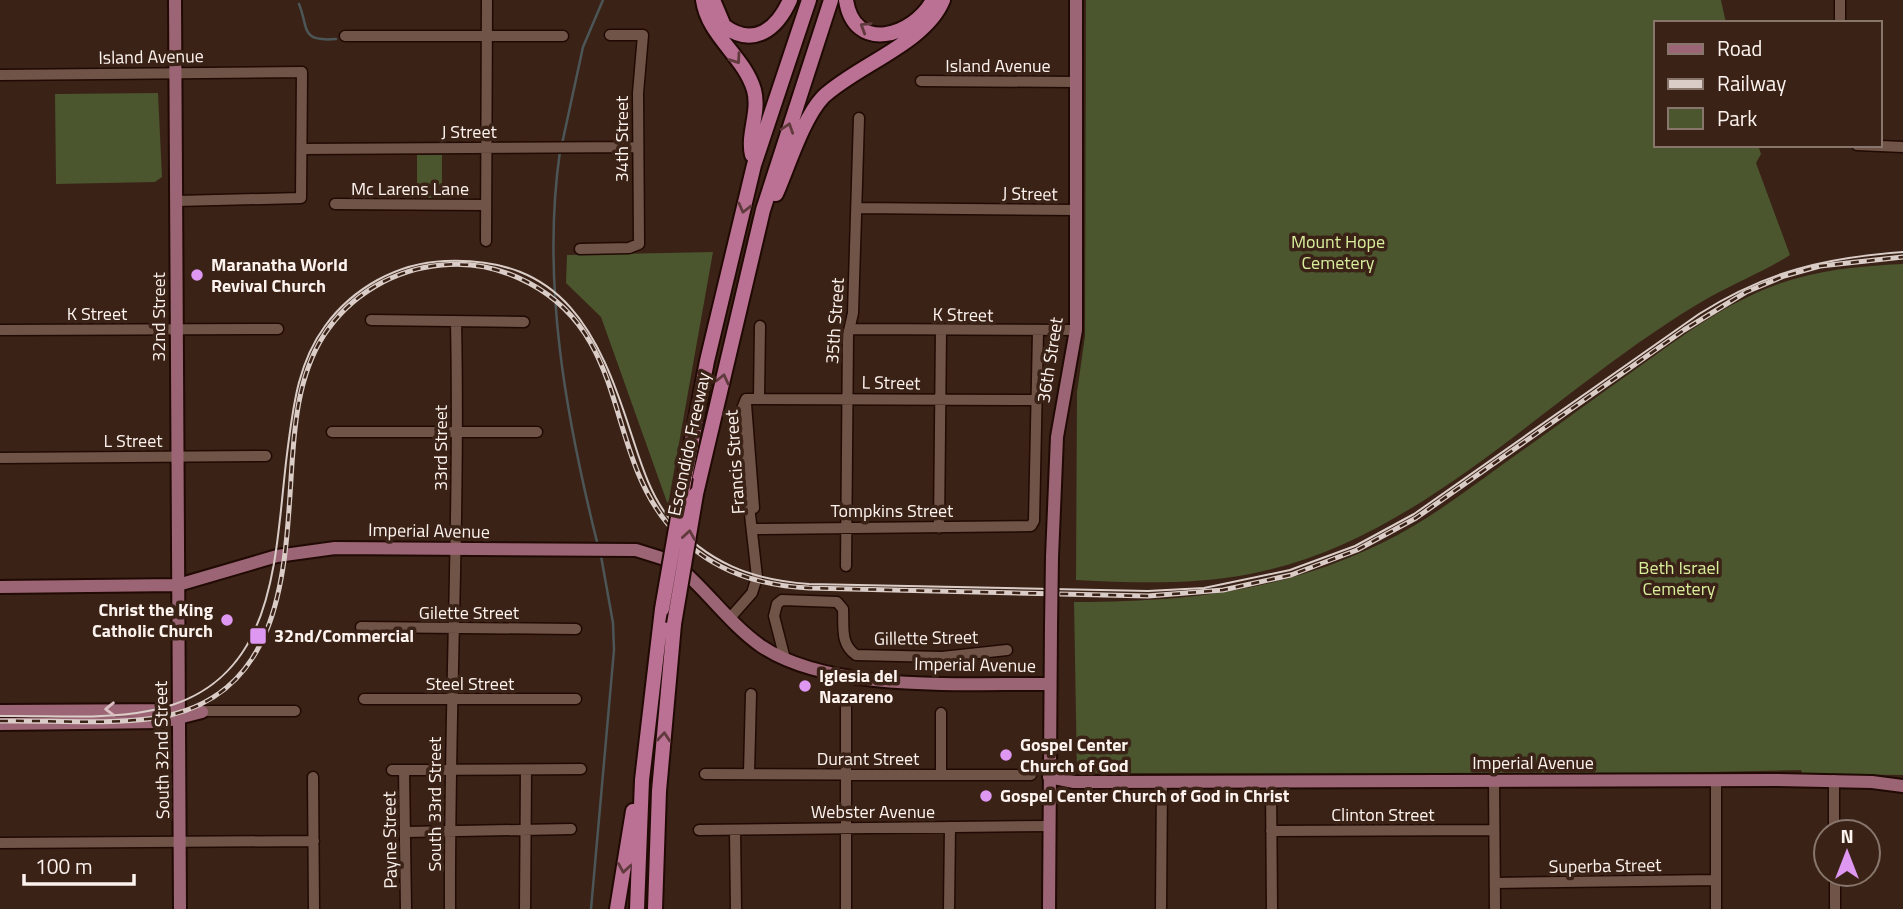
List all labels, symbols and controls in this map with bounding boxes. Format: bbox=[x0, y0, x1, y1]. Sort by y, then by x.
legend bbox=[1654, 21, 1882, 147]
one-way arrow bbox=[860, 22, 873, 35]
text: Road bbox=[1717, 32, 1762, 64]
street label: Island Avenue bbox=[98, 42, 204, 71]
one-way arrow bbox=[728, 51, 740, 64]
street label: Island Avenue bbox=[945, 52, 1051, 79]
text: Railway bbox=[1717, 67, 1786, 99]
street label: 34th Street bbox=[608, 95, 635, 182]
text: Park bbox=[1717, 102, 1757, 134]
street label: J Street bbox=[441, 118, 497, 145]
one-way arrow bbox=[780, 122, 794, 134]
street label: Mc Larens Lane bbox=[351, 175, 469, 202]
street label: J Street bbox=[1002, 180, 1059, 207]
one-way arrow bbox=[737, 202, 752, 214]
park label: Mount Hope Cemetery bbox=[1291, 228, 1385, 276]
place label: Maranatha World Revival Church bbox=[211, 251, 348, 299]
marker: Maranatha World Revival Church bbox=[189, 267, 205, 283]
street label: 32nd Street bbox=[145, 271, 172, 362]
street label: 35th Street bbox=[818, 276, 851, 365]
street label: K Street bbox=[67, 300, 128, 327]
street label: K Street bbox=[932, 300, 994, 329]
street label: 36th Street bbox=[1029, 314, 1070, 405]
street label: L Street bbox=[861, 368, 921, 397]
street label: Escondido Freeway bbox=[660, 369, 717, 518]
one-way arrow bbox=[714, 373, 729, 385]
street label: 33rd Street bbox=[427, 404, 454, 491]
street label: Francis Street bbox=[717, 408, 752, 515]
street label: L Street bbox=[104, 427, 163, 454]
street label: Tompkins Street bbox=[831, 497, 954, 524]
street label: Imperial Avenue bbox=[368, 516, 490, 545]
one-way arrow bbox=[681, 529, 696, 541]
park label: Beth Israel Cemetery bbox=[1638, 554, 1720, 602]
place label: Christ the King Catholic Church bbox=[92, 596, 213, 644]
street label: Gilette Street bbox=[419, 599, 520, 626]
marker: Christ the King Catholic Church bbox=[219, 612, 235, 628]
place label: 32nd/Commercial bbox=[274, 622, 414, 649]
street label: Gillette Street bbox=[874, 623, 979, 652]
marker: 32nd/Commercial bbox=[248, 626, 268, 646]
street label: Imperial Avenue bbox=[914, 650, 1036, 679]
place label: Iglesia del Nazareno bbox=[819, 662, 898, 710]
street label: Steel Street bbox=[426, 670, 515, 697]
marker: Iglesia del Nazareno bbox=[797, 678, 813, 694]
street label: South 32nd Street bbox=[147, 680, 176, 819]
one-way arrow bbox=[104, 701, 115, 717]
one-way arrow bbox=[656, 731, 671, 742]
place label: Gospel Center Church of God bbox=[1020, 731, 1129, 779]
street label: South 33rd Street bbox=[421, 736, 448, 871]
street label: Durant Street bbox=[817, 745, 920, 772]
marker: Gospel Center Church of God bbox=[998, 747, 1014, 763]
street label: Imperial Avenue bbox=[1472, 749, 1594, 776]
place label: Gospel Center Church of God in Christ bbox=[1000, 782, 1290, 809]
marker: Gospel Center Church of God in Christ bbox=[978, 788, 994, 804]
street label: Payne Street bbox=[375, 790, 404, 889]
street label: Webster Avenue bbox=[811, 798, 935, 825]
street label: Clinton Street bbox=[1331, 801, 1435, 828]
north arrow bbox=[1812, 818, 1882, 888]
text: N bbox=[1840, 821, 1854, 850]
scale bar bbox=[24, 842, 135, 886]
text: 100 m bbox=[35, 850, 92, 882]
street label: Superba Street bbox=[1548, 851, 1662, 880]
one-way arrow bbox=[617, 862, 632, 874]

